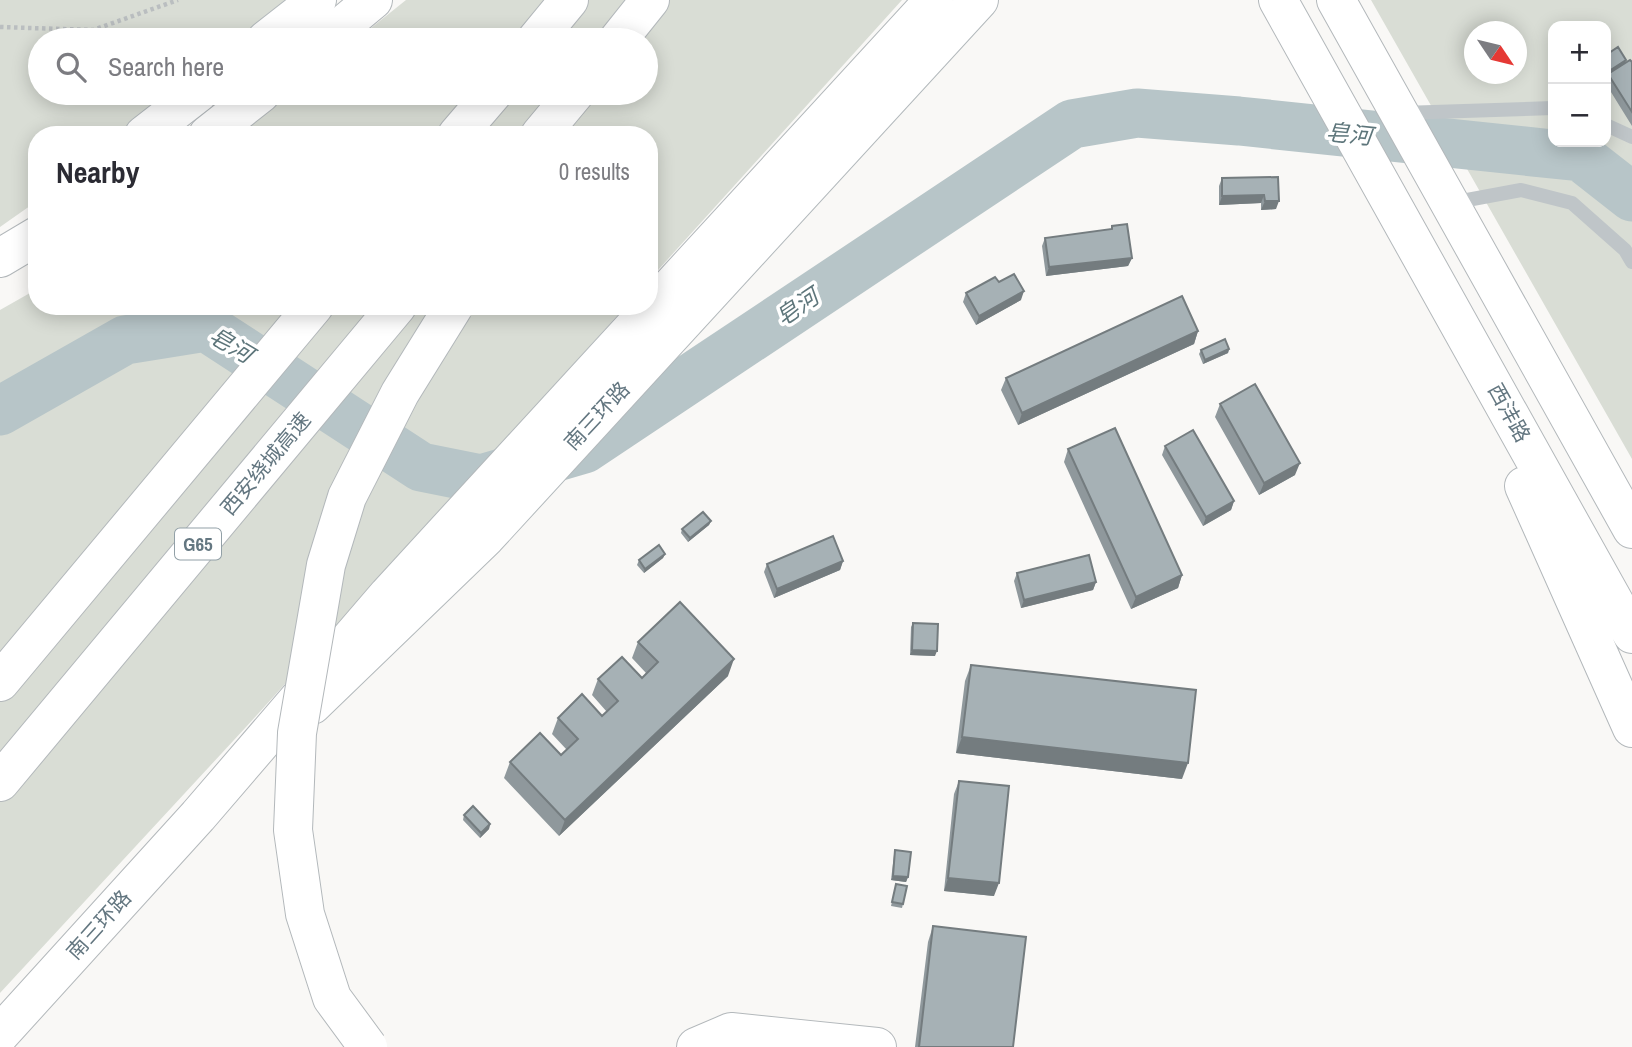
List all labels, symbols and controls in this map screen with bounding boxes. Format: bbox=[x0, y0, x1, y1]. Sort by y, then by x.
north arrow bbox=[1464, 21, 1527, 84]
map controls bbox=[1548, 21, 1611, 147]
button: + bbox=[1548, 21, 1611, 84]
search box bbox=[28, 28, 658, 105]
icon: search bbox=[52, 48, 90, 86]
text: Search here bbox=[108, 49, 224, 84]
button: − bbox=[1548, 84, 1611, 147]
water label: 皂河 bbox=[1325, 116, 1378, 152]
text: Nearby bbox=[56, 152, 139, 192]
text: 0 results bbox=[559, 156, 630, 187]
water label: 皂河 bbox=[769, 279, 828, 332]
water label: 皂河 bbox=[204, 319, 262, 372]
street label: 南三环路 bbox=[557, 375, 636, 456]
street label: 西沣路 bbox=[1481, 378, 1537, 447]
street label: 西安绕城高速 bbox=[214, 406, 317, 521]
road number: G65 bbox=[175, 528, 221, 559]
street label: 南三环路 bbox=[60, 884, 138, 966]

